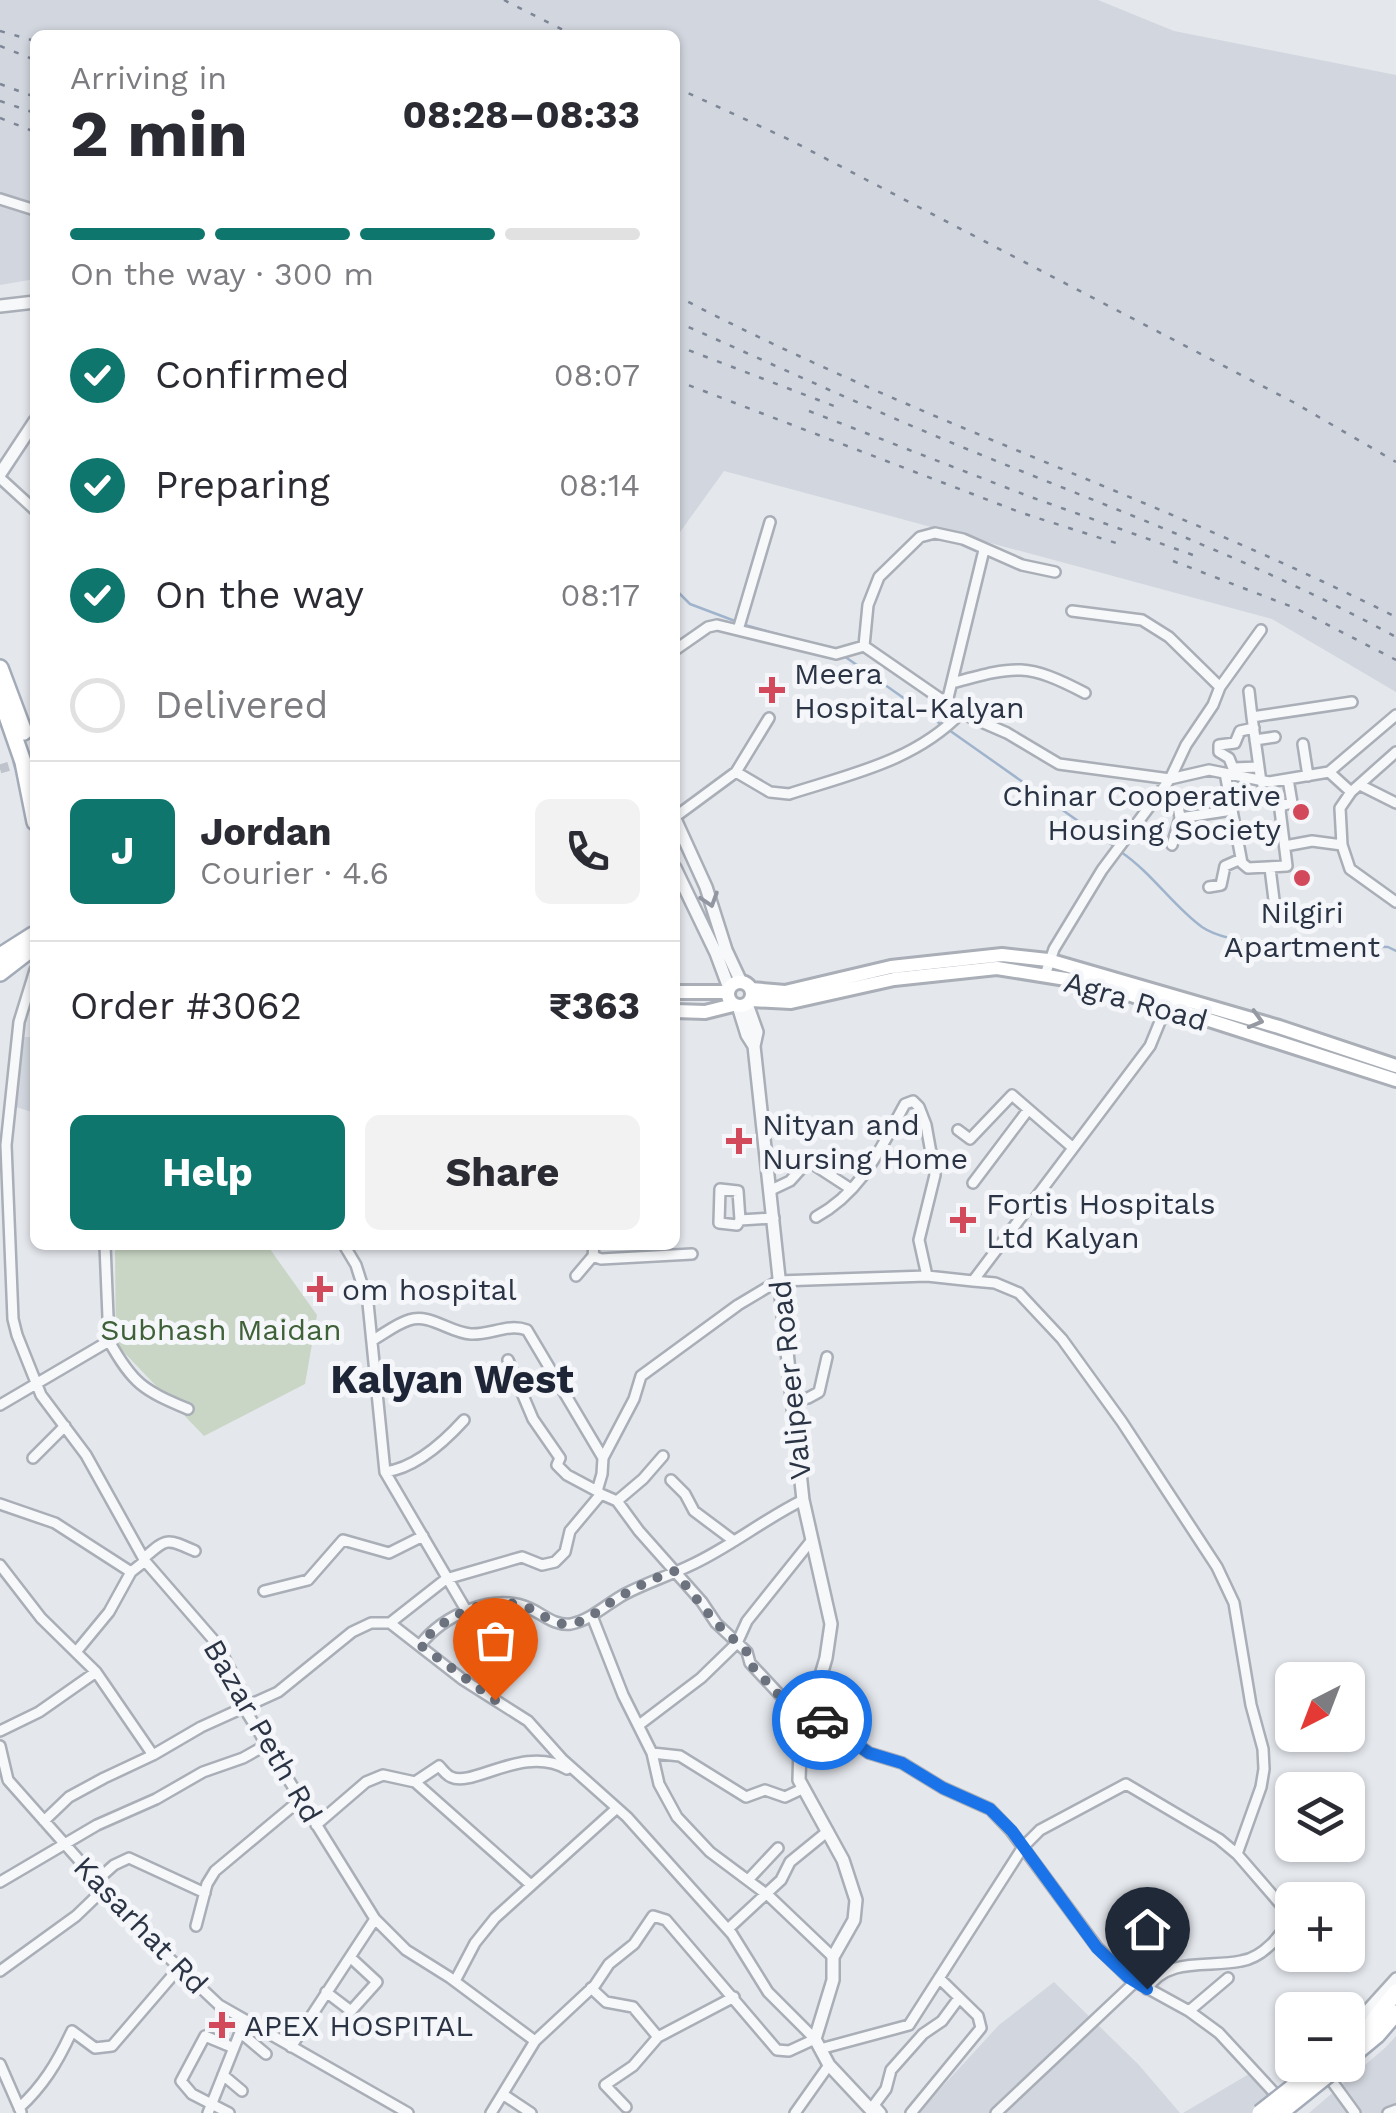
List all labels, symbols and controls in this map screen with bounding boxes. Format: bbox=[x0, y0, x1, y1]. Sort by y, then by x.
text: Arriving in bbox=[70, 59, 227, 97]
text: 08:28–08:33 bbox=[403, 93, 640, 137]
text: 2 min bbox=[70, 96, 248, 172]
text: On the way · 300 m bbox=[70, 255, 374, 293]
icon: check bbox=[70, 348, 125, 403]
text: Confirmed bbox=[155, 353, 350, 397]
text: 08:07 bbox=[554, 356, 640, 394]
icon: check bbox=[70, 458, 125, 513]
text: Preparing bbox=[155, 463, 330, 507]
text: 08:14 bbox=[559, 466, 640, 504]
icon: check bbox=[70, 568, 125, 623]
text: On the way bbox=[155, 573, 364, 617]
text: 08:17 bbox=[560, 576, 640, 614]
place label: Meera Hospital-Kalyan bbox=[794, 656, 1024, 725]
marker: Meera Hospital-Kalyan bbox=[759, 677, 785, 703]
text: Delivered bbox=[155, 683, 328, 727]
place label: Chinar Cooperative Housing Society bbox=[1002, 778, 1282, 847]
button: phone bbox=[535, 799, 640, 904]
marker: Chinar Cooperative Housing Society bbox=[1290, 801, 1312, 823]
text: Jordan bbox=[200, 810, 332, 854]
text: J bbox=[111, 829, 134, 873]
text: Courier · 4.6 bbox=[200, 854, 389, 892]
marker: Nilgiri Apartment bbox=[1291, 867, 1313, 889]
one-way arrow bbox=[698, 890, 718, 907]
place label: Nilgiri Apartment bbox=[1224, 895, 1381, 964]
street label: Agra Road bbox=[1060, 964, 1212, 1038]
text: Order #3062 bbox=[70, 984, 302, 1028]
text: ₹363 bbox=[549, 984, 640, 1028]
one-way arrow bbox=[1246, 1008, 1263, 1029]
place label: Nityan and Nursing Home bbox=[762, 1107, 968, 1176]
button: Help bbox=[70, 1115, 345, 1230]
button: Share bbox=[365, 1115, 640, 1230]
marker: Nityan and Nursing Home bbox=[726, 1128, 752, 1154]
place label: Fortis Hospitals Ltd Kalyan bbox=[986, 1186, 1216, 1255]
marker: Fortis Hospitals Ltd Kalyan bbox=[950, 1207, 976, 1233]
place label: om hospital bbox=[342, 1272, 517, 1307]
marker: om hospital bbox=[307, 1276, 333, 1302]
street label: Valipeer Road bbox=[762, 1279, 818, 1481]
park label: Subhash Maidan bbox=[100, 1312, 342, 1347]
district label: Kalyan West bbox=[330, 1356, 574, 1403]
pin bbox=[453, 1598, 538, 1701]
icon: bag bbox=[468, 1613, 523, 1668]
street label: Bazar Peth Rd bbox=[196, 1633, 330, 1829]
north arrow bbox=[1275, 1662, 1365, 1752]
map controls bbox=[1275, 1662, 1365, 2082]
courier bbox=[772, 1670, 872, 1770]
icon: car bbox=[795, 1693, 850, 1748]
button: layers bbox=[1275, 1772, 1365, 1862]
street label: Kasarhat Rd bbox=[67, 1849, 215, 2001]
button: + bbox=[1275, 1882, 1365, 1972]
pin bbox=[1105, 1887, 1190, 1990]
icon: home bbox=[1120, 1902, 1175, 1957]
button: − bbox=[1275, 1992, 1365, 2082]
place label: APEX HOSPITAL bbox=[244, 2008, 473, 2043]
marker: APEX HOSPITAL bbox=[209, 2012, 235, 2038]

